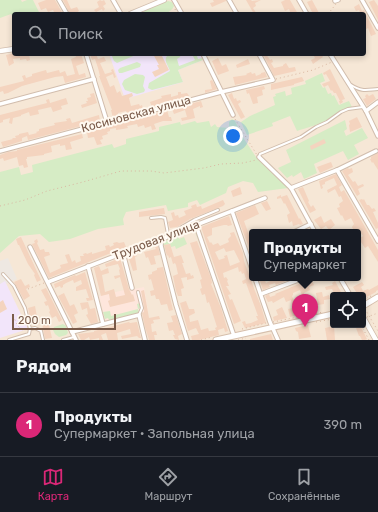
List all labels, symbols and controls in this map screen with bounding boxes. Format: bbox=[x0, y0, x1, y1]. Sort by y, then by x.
search box bbox=[12, 12, 366, 56]
icon: search bbox=[26, 23, 48, 45]
text: Поиск bbox=[58, 25, 103, 43]
street label: Косиновская улица bbox=[80, 93, 192, 135]
your location bbox=[223, 126, 243, 146]
street label: Трудовая улица bbox=[111, 217, 201, 263]
popup bbox=[249, 229, 361, 281]
text: Продукты bbox=[264, 239, 342, 257]
text: Супермаркет bbox=[264, 257, 346, 272]
map controls bbox=[330, 292, 366, 328]
button: locate bbox=[330, 292, 366, 328]
pin: 1 bbox=[292, 294, 318, 327]
scale bar bbox=[12, 312, 116, 331]
text: 200 m bbox=[18, 314, 51, 327]
text: Рядом bbox=[16, 356, 72, 376]
text: Продукты bbox=[54, 408, 132, 426]
text: 1 bbox=[26, 417, 32, 432]
text: 390 m bbox=[323, 417, 362, 432]
text: Супермаркет · Запольная улица bbox=[54, 426, 255, 441]
tab: Карта bbox=[38, 466, 69, 503]
tab: Маршрут bbox=[144, 466, 192, 503]
tab: Сохранённые bbox=[268, 466, 340, 503]

